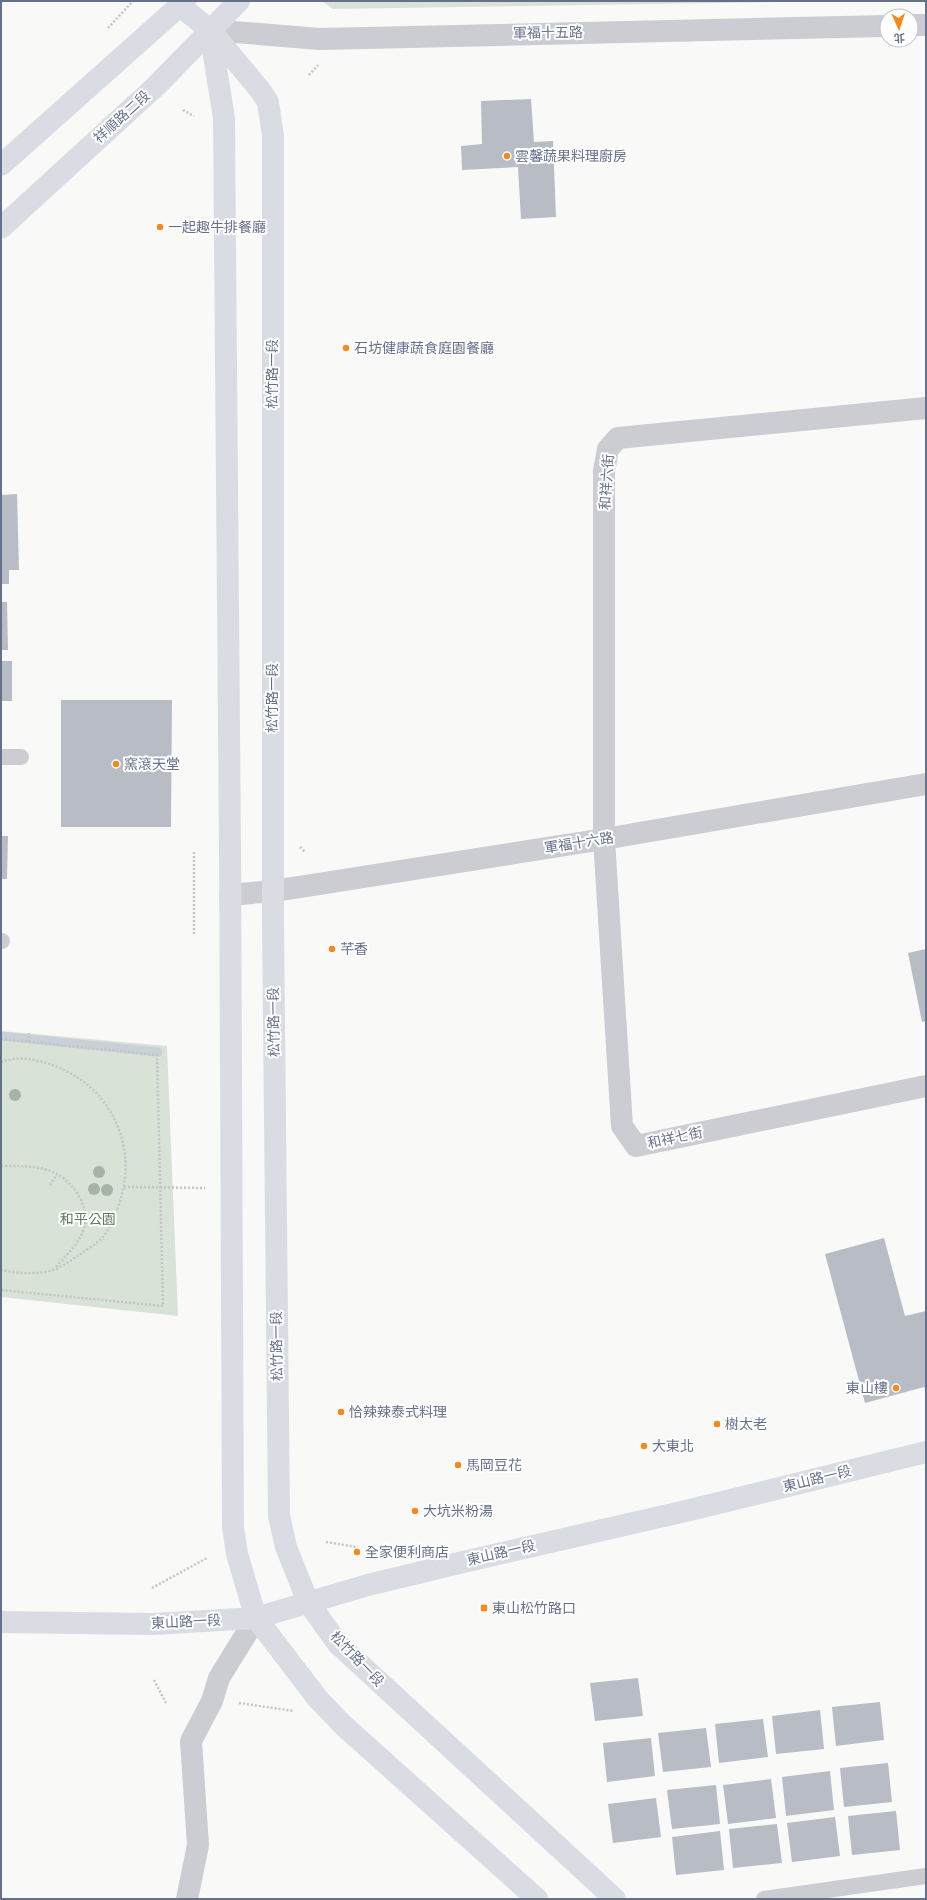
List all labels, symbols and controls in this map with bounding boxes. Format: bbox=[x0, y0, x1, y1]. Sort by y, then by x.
north arrow bbox=[879, 8, 919, 48]
street label: 軍福十五路 bbox=[513, 24, 583, 42]
text: 北 bbox=[894, 31, 905, 44]
street label: 祥順路二段 bbox=[90, 87, 154, 147]
place label: 雲馨蔬果料理廚房 bbox=[515, 148, 627, 165]
marker: 雲馨蔬果料理廚房 bbox=[502, 151, 512, 161]
place label: 一起趣牛排餐廳 bbox=[168, 219, 266, 236]
marker: 一起趣牛排餐廳 bbox=[155, 222, 165, 232]
street label: 松竹路一段 bbox=[264, 339, 281, 409]
place label: 石坊健康蔬食庭園餐廳 bbox=[354, 340, 494, 357]
marker: 石坊健康蔬食庭園餐廳 bbox=[341, 343, 351, 353]
street label: 和祥六街 bbox=[597, 453, 617, 511]
street label: 松竹路一段 bbox=[264, 663, 281, 733]
place label: 窯滾天堂 bbox=[124, 756, 180, 773]
marker: 窯滾天堂 bbox=[111, 759, 121, 769]
street label: 軍福十六路 bbox=[543, 829, 615, 857]
place label: 芊香 bbox=[340, 941, 368, 958]
marker: 芊香 bbox=[327, 944, 337, 954]
street label: 松竹路一段 bbox=[265, 987, 283, 1057]
street label: 和祥七街 bbox=[646, 1124, 704, 1152]
park label: 和平公園 bbox=[60, 1211, 116, 1228]
street label: 松竹路一段 bbox=[268, 1311, 286, 1381]
place label: 東山樓 bbox=[846, 1380, 888, 1397]
marker: 東山樓 bbox=[891, 1383, 901, 1393]
place label: 恰辣辣泰式料理 bbox=[349, 1404, 447, 1421]
marker: 恰辣辣泰式料理 bbox=[336, 1407, 346, 1417]
place label: 樹太老 bbox=[725, 1416, 767, 1433]
marker: 樹太老 bbox=[712, 1419, 722, 1429]
place label: 大東北 bbox=[652, 1438, 694, 1455]
marker: 大東北 bbox=[639, 1441, 649, 1451]
place label: 馬岡豆花 bbox=[466, 1457, 522, 1474]
marker: 馬岡豆花 bbox=[453, 1460, 463, 1470]
street label: 東山路一段 bbox=[781, 1462, 853, 1496]
place label: 大坑米粉湯 bbox=[423, 1503, 493, 1520]
marker: 大坑米粉湯 bbox=[410, 1506, 420, 1516]
street label: 東山路一段 bbox=[465, 1537, 537, 1569]
place label: 全家便利商店 bbox=[365, 1544, 449, 1561]
marker: 全家便利商店 bbox=[352, 1547, 362, 1557]
place label: 東山松竹路口 bbox=[492, 1600, 576, 1617]
marker: 東山松竹路口 bbox=[479, 1603, 489, 1613]
street label: 東山路一段 bbox=[151, 1612, 221, 1632]
street label: 松竹路一段 bbox=[327, 1628, 387, 1690]

